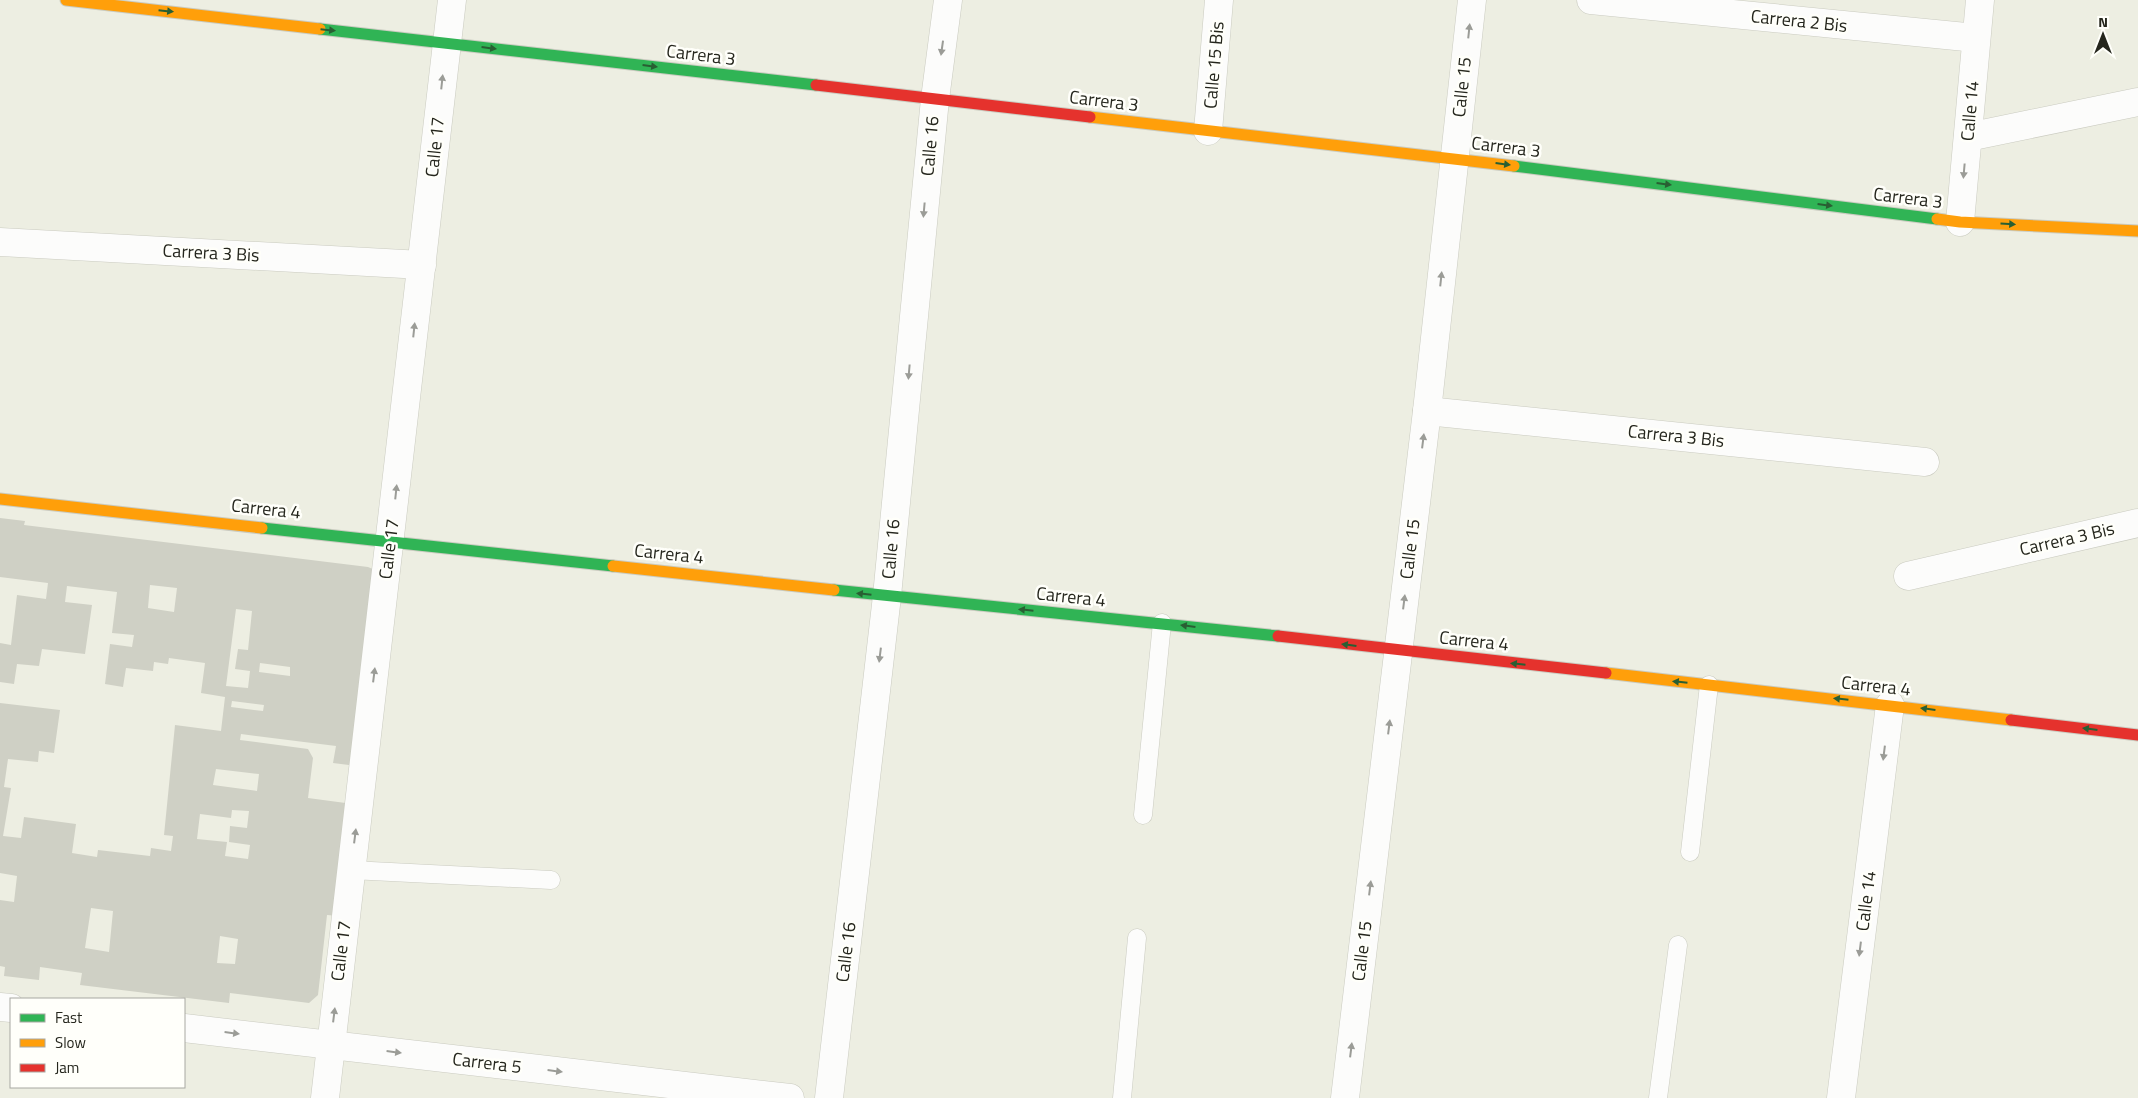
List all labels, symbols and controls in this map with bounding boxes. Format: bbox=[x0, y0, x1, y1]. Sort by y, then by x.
street label: Carrera 2 Bis bbox=[1749, 2, 1849, 39]
one-way arrow bbox=[158, 7, 174, 15]
north arrow bbox=[2078, 10, 2128, 60]
text: N bbox=[2098, 11, 2108, 32]
street label: Calle 15 Bis bbox=[1196, 20, 1231, 110]
one-way arrow bbox=[1465, 23, 1473, 39]
one-way arrow bbox=[320, 26, 336, 34]
street label: Carrera 3 bbox=[665, 37, 737, 72]
one-way arrow bbox=[938, 41, 946, 57]
one-way arrow bbox=[481, 44, 497, 52]
street label: Calle 15 bbox=[1445, 56, 1478, 118]
one-way arrow bbox=[643, 62, 659, 70]
one-way arrow bbox=[438, 74, 446, 90]
street label: Calle 14 bbox=[1953, 80, 1986, 142]
street label: Carrera 3 bbox=[1068, 83, 1140, 118]
street label: Calle 16 bbox=[913, 115, 946, 177]
street label: Calle 17 bbox=[418, 116, 451, 178]
street label: Carrera 3 bbox=[1470, 129, 1542, 164]
one-way arrow bbox=[1495, 160, 1511, 168]
one-way arrow bbox=[1960, 163, 1968, 179]
street label: Carrera 3 bbox=[1872, 180, 1944, 215]
one-way arrow bbox=[1656, 181, 1672, 189]
one-way arrow bbox=[1818, 201, 1834, 209]
one-way arrow bbox=[920, 202, 928, 218]
one-way arrow bbox=[2001, 221, 2017, 229]
street label: Carrera 3 Bis bbox=[162, 236, 260, 269]
one-way arrow bbox=[1437, 271, 1445, 287]
one-way arrow bbox=[410, 322, 418, 338]
one-way arrow bbox=[904, 364, 912, 380]
street label: Carrera 3 Bis bbox=[1626, 417, 1726, 454]
one-way arrow bbox=[1419, 432, 1427, 448]
one-way arrow bbox=[392, 484, 400, 500]
street label: Carrera 4 bbox=[230, 491, 302, 526]
street label: Carrera 3 Bis bbox=[2017, 514, 2117, 563]
street label: Calle 17 bbox=[371, 517, 406, 581]
street label: Calle 15 bbox=[1392, 517, 1427, 581]
street label: Calle 16 bbox=[874, 518, 907, 580]
street label: Carrera 4 bbox=[633, 536, 705, 571]
street label: Carrera 4 bbox=[1035, 579, 1107, 614]
one-way arrow bbox=[856, 590, 872, 598]
one-way arrow bbox=[1400, 594, 1408, 610]
one-way arrow bbox=[1018, 606, 1034, 614]
one-way arrow bbox=[1179, 622, 1195, 630]
street label: Carrera 4 bbox=[1438, 623, 1510, 658]
one-way arrow bbox=[1341, 641, 1357, 649]
one-way arrow bbox=[876, 647, 884, 663]
one-way arrow bbox=[1510, 660, 1526, 668]
one-way arrow bbox=[370, 666, 378, 682]
street label: Carrera 4 bbox=[1840, 668, 1912, 703]
one-way arrow bbox=[1672, 678, 1688, 686]
one-way arrow bbox=[1833, 695, 1849, 703]
one-way arrow bbox=[1920, 705, 1936, 713]
one-way arrow bbox=[1385, 719, 1393, 735]
one-way arrow bbox=[2081, 725, 2097, 733]
one-way arrow bbox=[1880, 745, 1888, 761]
one-way arrow bbox=[351, 828, 359, 844]
street label: Calle 14 bbox=[1848, 869, 1883, 933]
one-way arrow bbox=[1366, 880, 1374, 896]
street label: Calle 17 bbox=[323, 919, 358, 983]
street label: Calle 15 bbox=[1344, 919, 1379, 983]
street label: Calle 16 bbox=[828, 920, 863, 984]
one-way arrow bbox=[1856, 941, 1864, 957]
legend bbox=[10, 998, 185, 1088]
text: Fast bbox=[55, 1006, 83, 1029]
one-way arrow bbox=[330, 1006, 338, 1022]
one-way arrow bbox=[224, 1029, 240, 1037]
text: Slow bbox=[55, 1031, 86, 1054]
one-way arrow bbox=[1347, 1041, 1355, 1057]
street label: Carrera 5 bbox=[451, 1045, 523, 1080]
one-way arrow bbox=[386, 1048, 402, 1056]
text: Jam bbox=[55, 1056, 79, 1079]
one-way arrow bbox=[547, 1067, 563, 1075]

